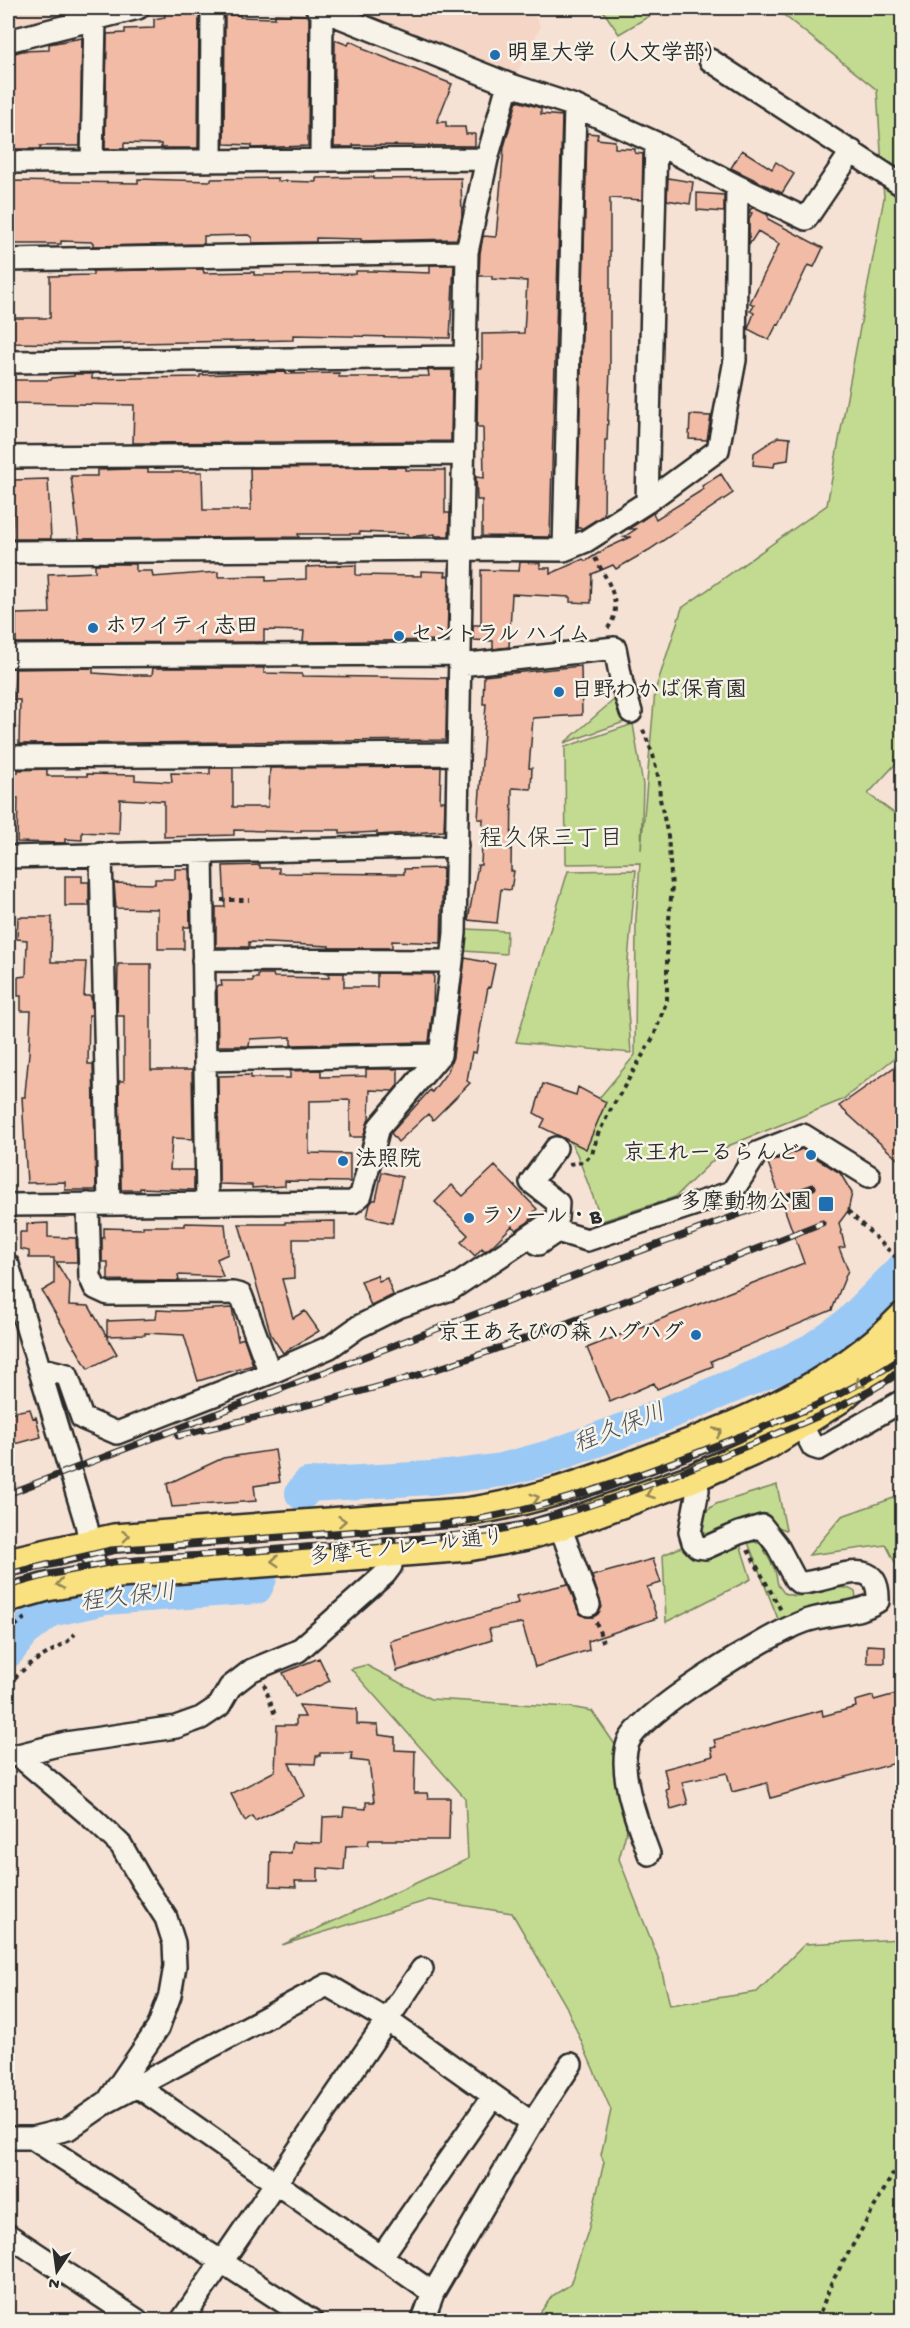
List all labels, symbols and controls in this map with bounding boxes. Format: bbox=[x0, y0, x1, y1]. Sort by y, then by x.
place label: 明星大学（人文学部） bbox=[507, 41, 727, 68]
marker: 明星大学（人文学部） bbox=[488, 48, 502, 62]
place label: ホワイティ志田 bbox=[105, 614, 258, 641]
marker: ホワイティ志田 bbox=[86, 621, 100, 635]
place label: セントラル ハイム bbox=[411, 623, 590, 649]
marker: セントラル ハイム bbox=[392, 629, 406, 643]
place label: 日野わかば保育園 bbox=[571, 678, 747, 705]
marker: 日野わかば保育園 bbox=[552, 685, 566, 699]
district label: 程久保三丁目 bbox=[479, 825, 623, 855]
place label: 京王れーるらんど bbox=[623, 1140, 799, 1168]
place label: 法照院 bbox=[355, 1147, 421, 1174]
marker: 京王れーるらんど bbox=[804, 1148, 818, 1162]
marker: 法照院 bbox=[336, 1154, 350, 1168]
place label: 多摩動物公園 bbox=[680, 1189, 812, 1217]
marker: 多摩動物公園 bbox=[817, 1195, 835, 1213]
place label: ラソール・B bbox=[481, 1205, 603, 1231]
marker: ラソール・B bbox=[462, 1211, 476, 1225]
place label: 京王あそびの森 ハグハグ bbox=[438, 1320, 684, 1348]
marker: 京王あそびの森 ハグハグ bbox=[689, 1328, 703, 1342]
one-way arrow bbox=[855, 1377, 866, 1388]
water label: 程久保川 bbox=[570, 1398, 670, 1461]
one-way arrow bbox=[712, 1427, 723, 1439]
one-way arrow bbox=[645, 1486, 656, 1499]
one-way arrow bbox=[529, 1493, 540, 1505]
one-way arrow bbox=[337, 1515, 346, 1528]
street label: 多摩モノレール通り bbox=[308, 1524, 506, 1572]
one-way arrow bbox=[122, 1530, 131, 1543]
one-way arrow bbox=[270, 1555, 279, 1568]
one-way arrow bbox=[56, 1577, 66, 1590]
water label: 程久保川 bbox=[78, 1578, 177, 1619]
north arrow bbox=[27, 2241, 87, 2301]
text: N bbox=[47, 2272, 62, 2293]

